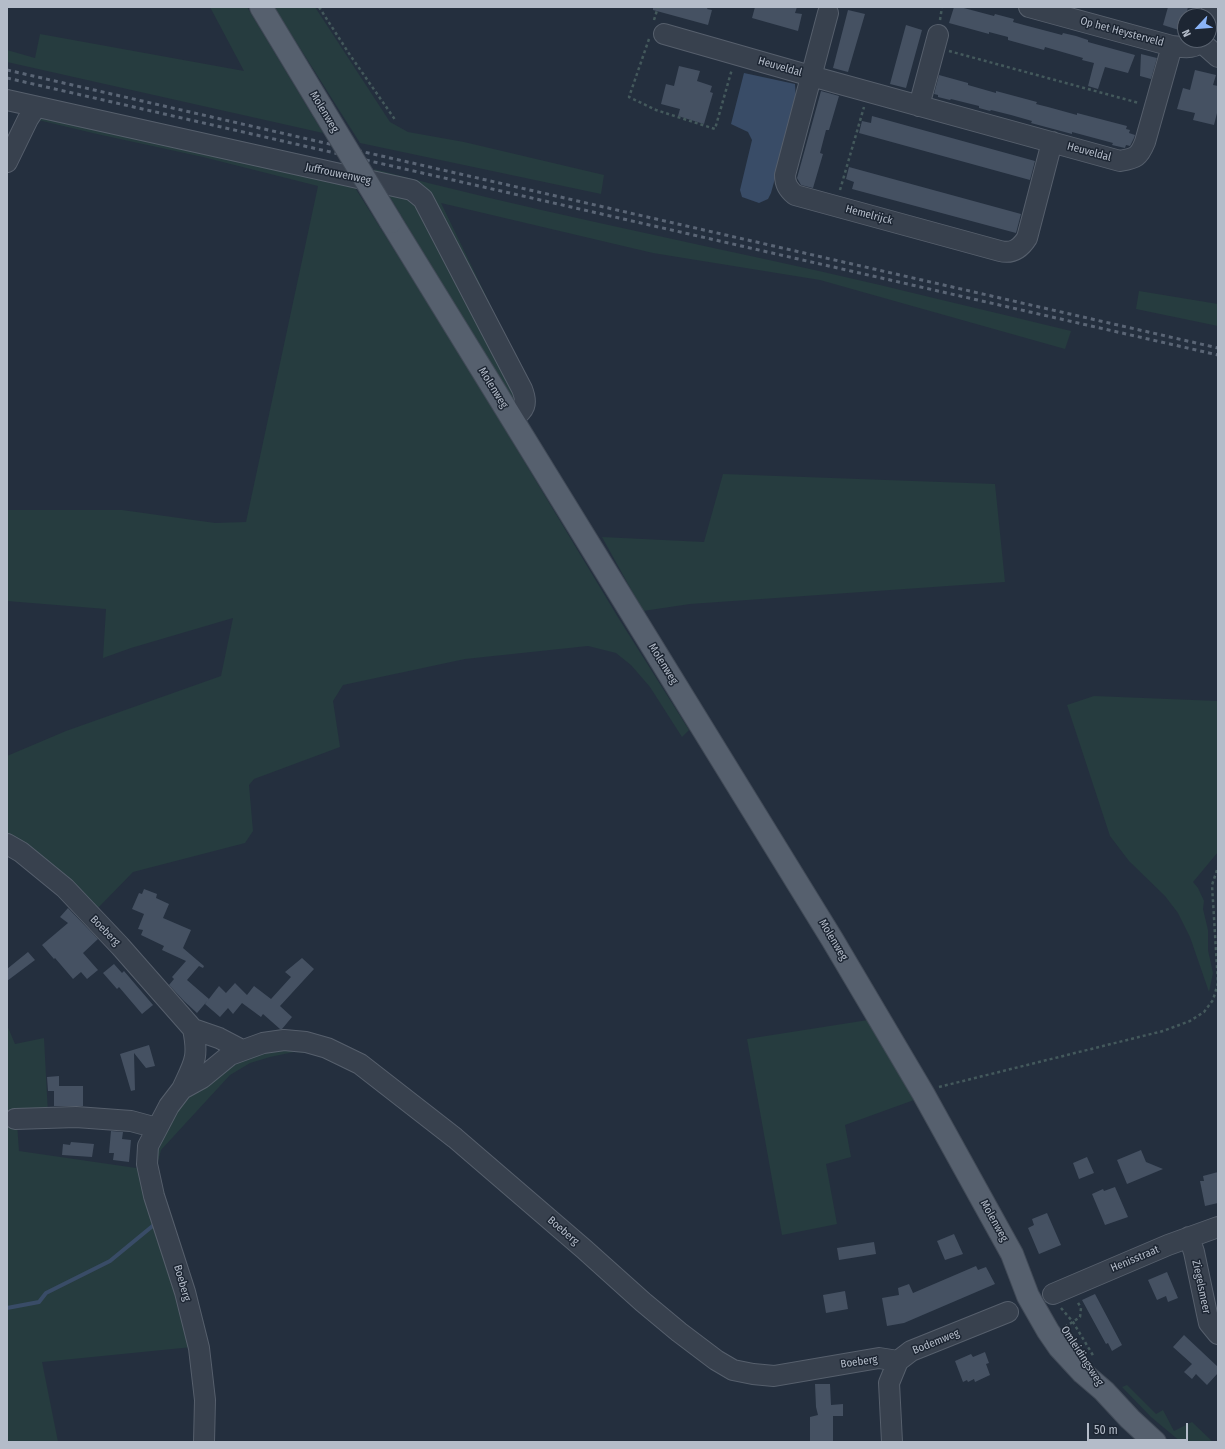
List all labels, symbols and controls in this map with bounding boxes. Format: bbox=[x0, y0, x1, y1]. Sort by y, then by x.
north arrow bbox=[1177, 8, 1217, 48]
street label: Op het Heysterveld bbox=[1079, 14, 1165, 50]
text: N bbox=[1179, 27, 1194, 39]
street label: Heuveldal bbox=[757, 54, 803, 80]
street label: Molenweg bbox=[307, 89, 341, 135]
street label: Heuveldal bbox=[1066, 140, 1112, 164]
street label: Juffrouwenweg bbox=[304, 161, 372, 187]
street label: Hemelrijck bbox=[844, 202, 894, 228]
street label: Molenweg bbox=[475, 365, 511, 411]
street label: Molenweg bbox=[645, 641, 681, 687]
street label: Boeberg bbox=[87, 913, 123, 949]
street label: Molenweg bbox=[816, 917, 850, 963]
street label: Molenweg bbox=[977, 1198, 1011, 1244]
street label: Boeberg bbox=[545, 1214, 581, 1248]
street label: Henisstraat bbox=[1109, 1243, 1161, 1275]
street label: Ziegelsmeer bbox=[1189, 1259, 1213, 1315]
street label: Boeberg bbox=[171, 1263, 193, 1303]
street label: Omleidingsweg bbox=[1058, 1324, 1106, 1388]
street label: Bodemweg bbox=[911, 1327, 961, 1357]
street label: Boeberg bbox=[840, 1353, 878, 1371]
scale bar bbox=[1089, 1415, 1190, 1441]
text: 50 m bbox=[1094, 1423, 1118, 1437]

